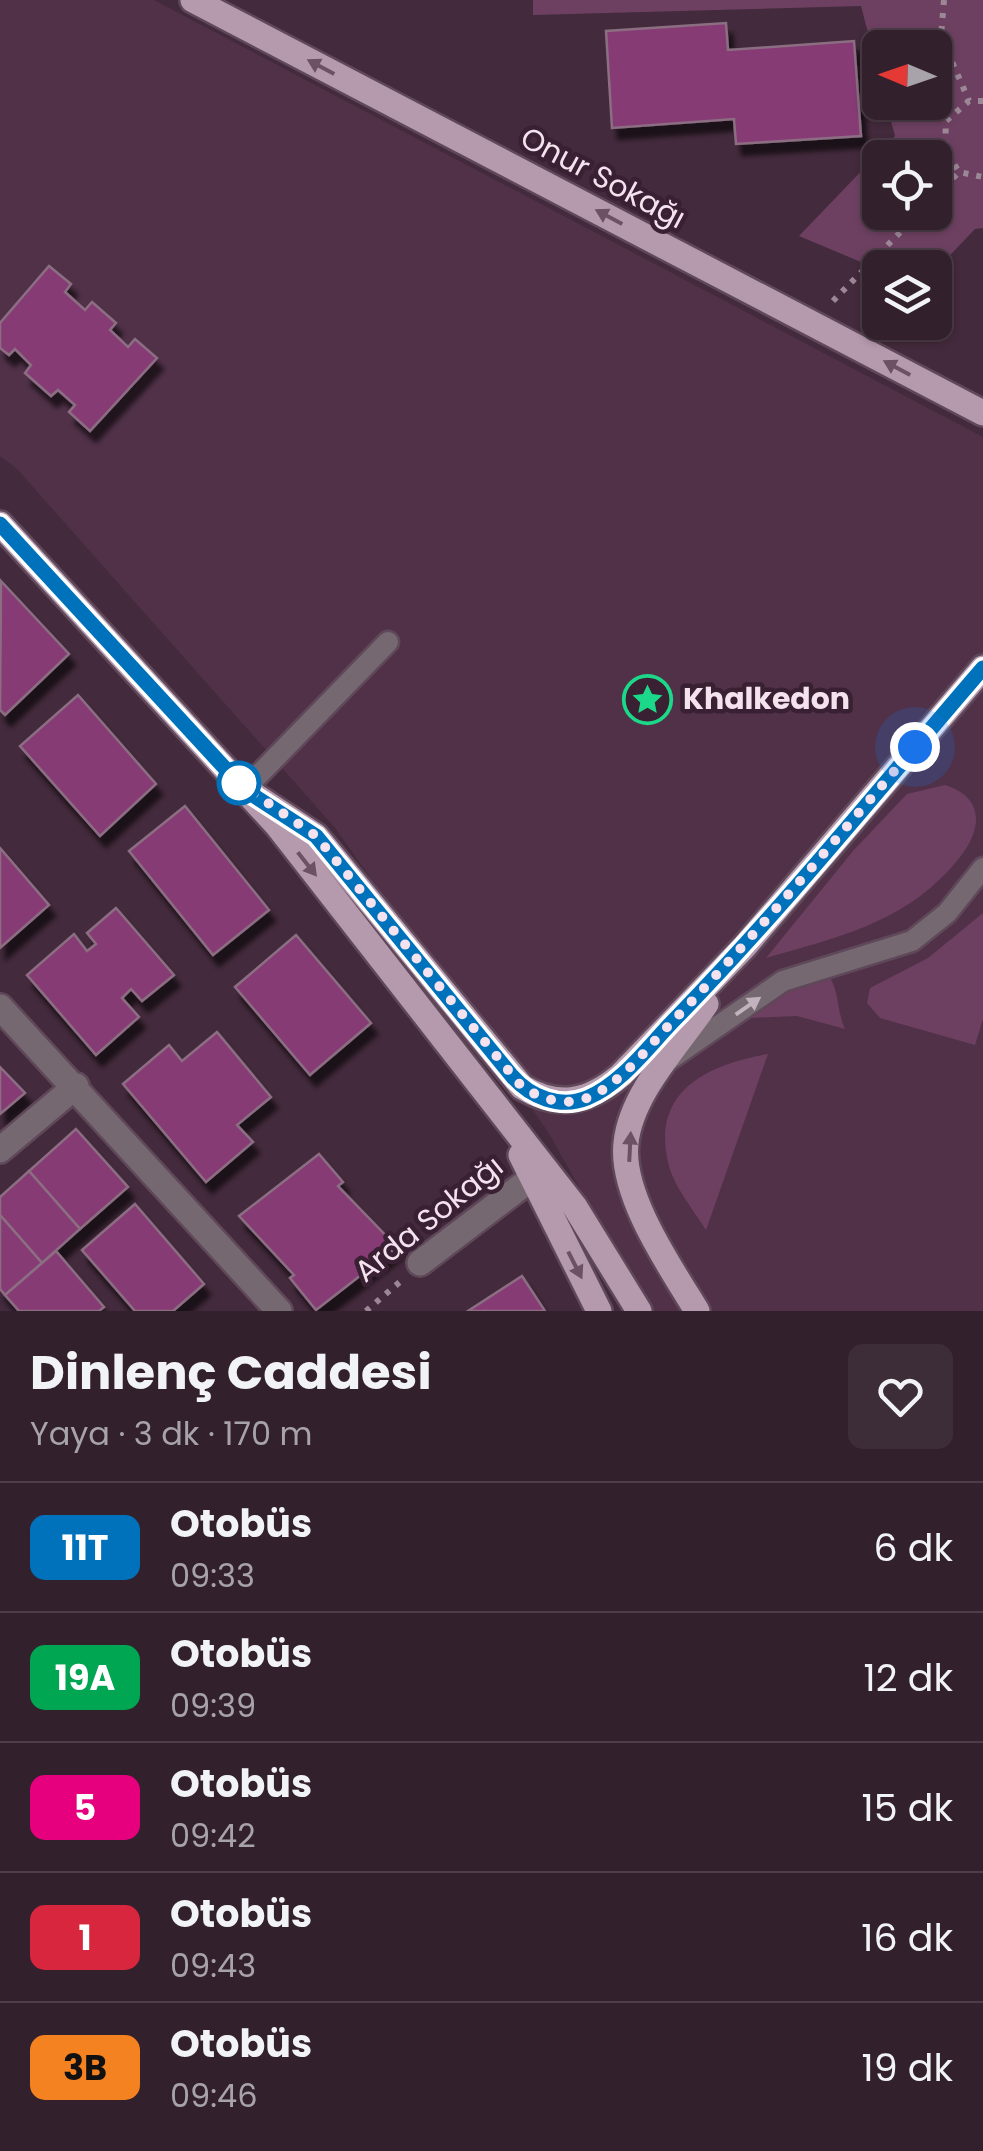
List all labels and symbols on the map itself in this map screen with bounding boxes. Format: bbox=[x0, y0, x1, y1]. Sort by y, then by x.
north arrow bbox=[862, 30, 952, 120]
one-way arrow bbox=[306, 59, 335, 76]
street label: Onur Sokağı bbox=[513, 116, 693, 239]
one-way arrow bbox=[594, 209, 623, 226]
one-way arrow bbox=[882, 360, 911, 377]
place icon: Khalkedon bbox=[622, 673, 674, 725]
place label: Khalkedon bbox=[683, 677, 850, 720]
your location bbox=[890, 722, 940, 772]
unlabelled marker bbox=[218, 762, 260, 804]
one-way arrow bbox=[297, 851, 317, 877]
one-way arrow bbox=[735, 997, 762, 1016]
one-way arrow bbox=[622, 1130, 638, 1162]
street label: Arda Sokağı bbox=[345, 1145, 512, 1292]
one-way arrow bbox=[566, 1250, 583, 1279]

